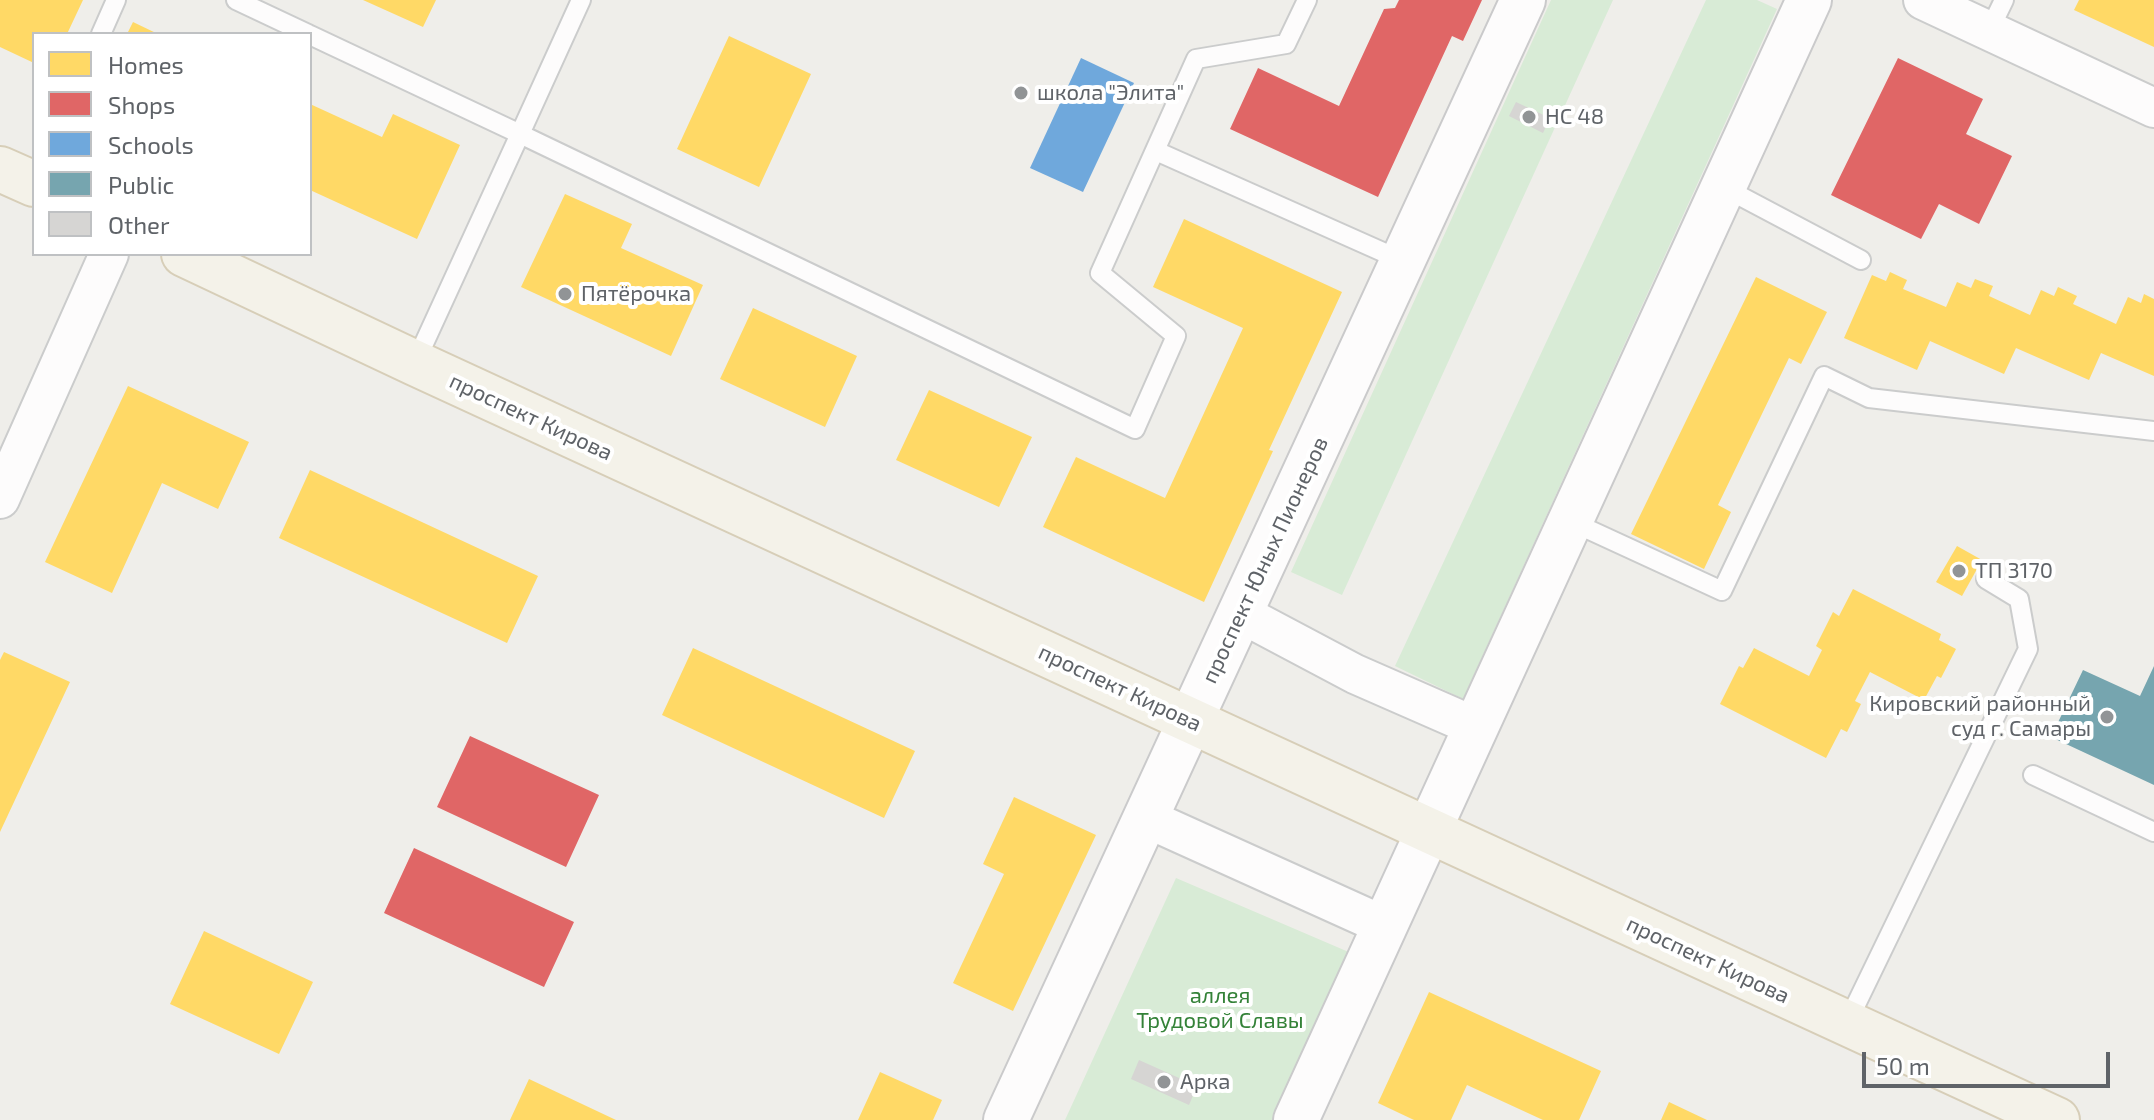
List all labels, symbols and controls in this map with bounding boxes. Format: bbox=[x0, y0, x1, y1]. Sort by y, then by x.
legend bbox=[32, 32, 312, 256]
text: Homes bbox=[108, 50, 184, 79]
place label: школа "Элита" bbox=[1037, 80, 1184, 106]
marker: школа "Элита" bbox=[1012, 84, 1030, 102]
text: Shops bbox=[108, 90, 175, 119]
place label: НС 48 bbox=[1545, 104, 1604, 130]
marker: НС 48 bbox=[1520, 108, 1538, 126]
text: Schools bbox=[108, 130, 194, 159]
text: Public bbox=[108, 170, 174, 199]
text: Other bbox=[108, 210, 170, 239]
place label: Пятёрочка bbox=[581, 281, 691, 307]
marker: Пятёрочка bbox=[556, 285, 574, 303]
street label: проспект Кирова bbox=[445, 368, 617, 466]
street label: проспект Юных Пионеров bbox=[1196, 433, 1334, 687]
place label: ТП 3170 bbox=[1975, 558, 2053, 584]
marker: ТП 3170 bbox=[1950, 562, 1968, 580]
street label: проспект Кирова bbox=[1034, 639, 1206, 737]
place label: Кировский районный суд г. Самары bbox=[1869, 691, 2091, 742]
marker: Кировский районный суд г. Самары bbox=[2098, 708, 2116, 726]
street label: проспект Кирова bbox=[1622, 911, 1794, 1009]
park label: аллея Трудовой Славы bbox=[1136, 983, 1304, 1034]
scale bar bbox=[1866, 1036, 2114, 1086]
text: 50 m bbox=[1876, 1051, 1930, 1080]
place label: Арка bbox=[1180, 1069, 1230, 1095]
marker: Арка bbox=[1155, 1073, 1173, 1091]

